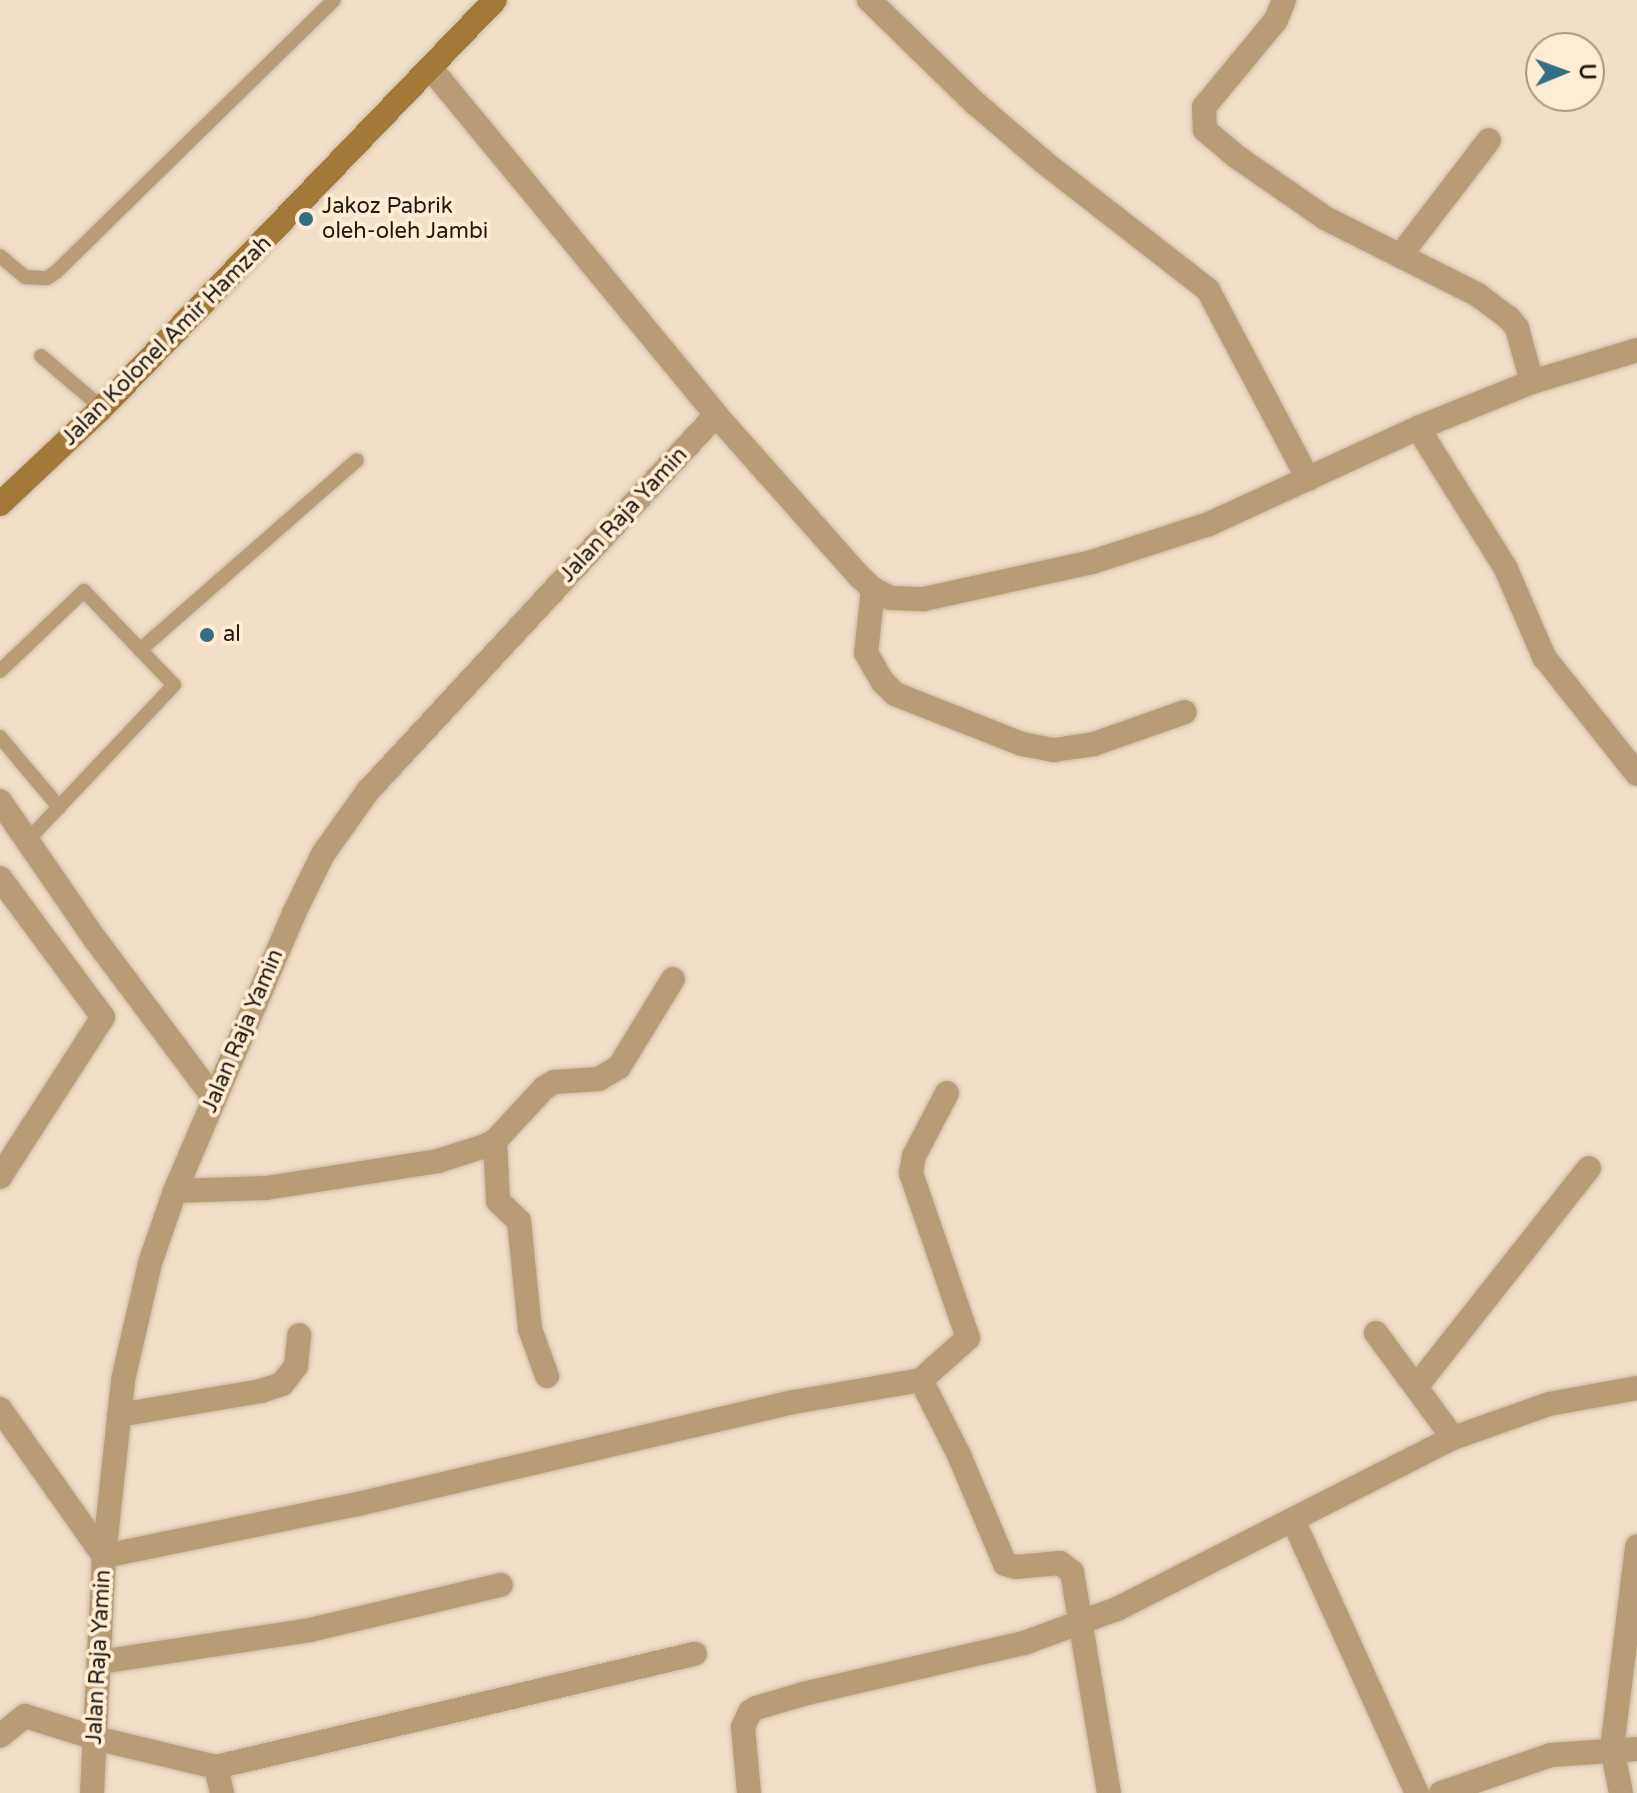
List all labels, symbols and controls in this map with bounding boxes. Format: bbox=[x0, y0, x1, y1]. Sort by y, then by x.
north arrow bbox=[1525, 32, 1605, 112]
text: U bbox=[1574, 63, 1600, 80]
place label: Jakoz Pabrik oleh-oleh Jambi bbox=[322, 193, 488, 244]
marker: Jakoz Pabrik oleh-oleh Jambi bbox=[297, 210, 315, 228]
street label: Jalan Kolonel Amir Hamzah bbox=[57, 231, 277, 451]
street label: Jalan Raja Yamin bbox=[555, 442, 693, 588]
place label: al bbox=[223, 622, 241, 648]
marker: al bbox=[198, 626, 216, 644]
street label: Jalan Raja Yamin bbox=[197, 945, 289, 1117]
street label: Jalan Raja Yamin bbox=[81, 1569, 117, 1745]

